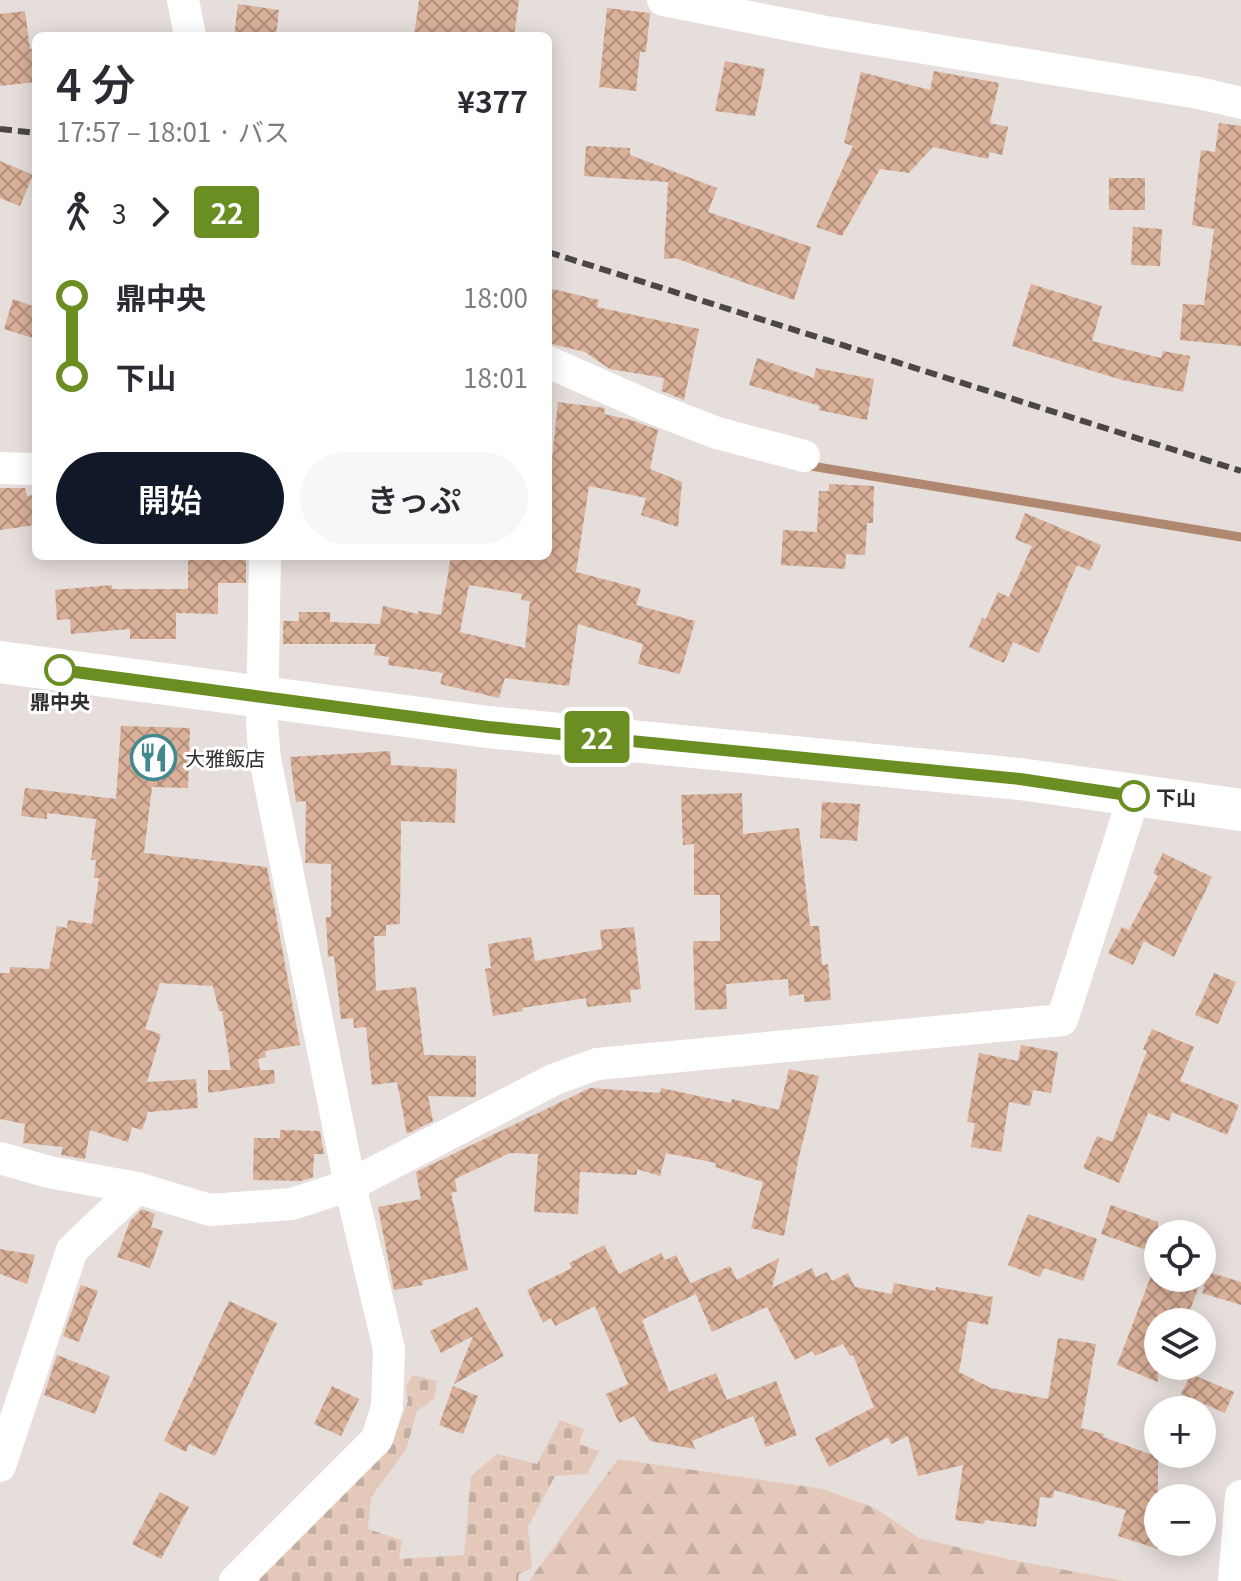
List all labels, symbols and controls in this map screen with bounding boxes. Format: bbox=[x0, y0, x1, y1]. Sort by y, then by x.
text: 4 分 bbox=[56, 50, 135, 114]
text: ¥377 bbox=[457, 78, 528, 122]
text: 17:57 – 18:01 · バス bbox=[56, 112, 290, 149]
icon: walk bbox=[56, 190, 100, 234]
icon: forward bbox=[138, 190, 182, 234]
text: 22 bbox=[210, 192, 243, 232]
text: 3 bbox=[112, 194, 126, 231]
text: 鼎中央 bbox=[116, 274, 206, 318]
text: 18:00 bbox=[463, 278, 528, 315]
text: 下山 bbox=[116, 354, 176, 398]
text: 18:01 bbox=[463, 358, 528, 395]
button: 開始 bbox=[56, 452, 284, 544]
button: きっぷ bbox=[300, 452, 528, 544]
marker: 鼎中央 bbox=[45, 655, 75, 685]
place label: 鼎中央 bbox=[30, 686, 90, 715]
line badge: 22 bbox=[561, 711, 633, 763]
text: 22 bbox=[580, 717, 614, 757]
restaurant icon: 大雅飯店 bbox=[130, 733, 178, 781]
place label: 大雅飯店 bbox=[185, 743, 265, 772]
marker: 下山 bbox=[1119, 781, 1149, 811]
place label: 下山 bbox=[1156, 782, 1196, 811]
map controls bbox=[1144, 1220, 1216, 1556]
button: locate bbox=[1144, 1220, 1216, 1292]
button: layers bbox=[1144, 1308, 1216, 1380]
button: + bbox=[1144, 1396, 1216, 1468]
button: − bbox=[1144, 1484, 1216, 1556]

